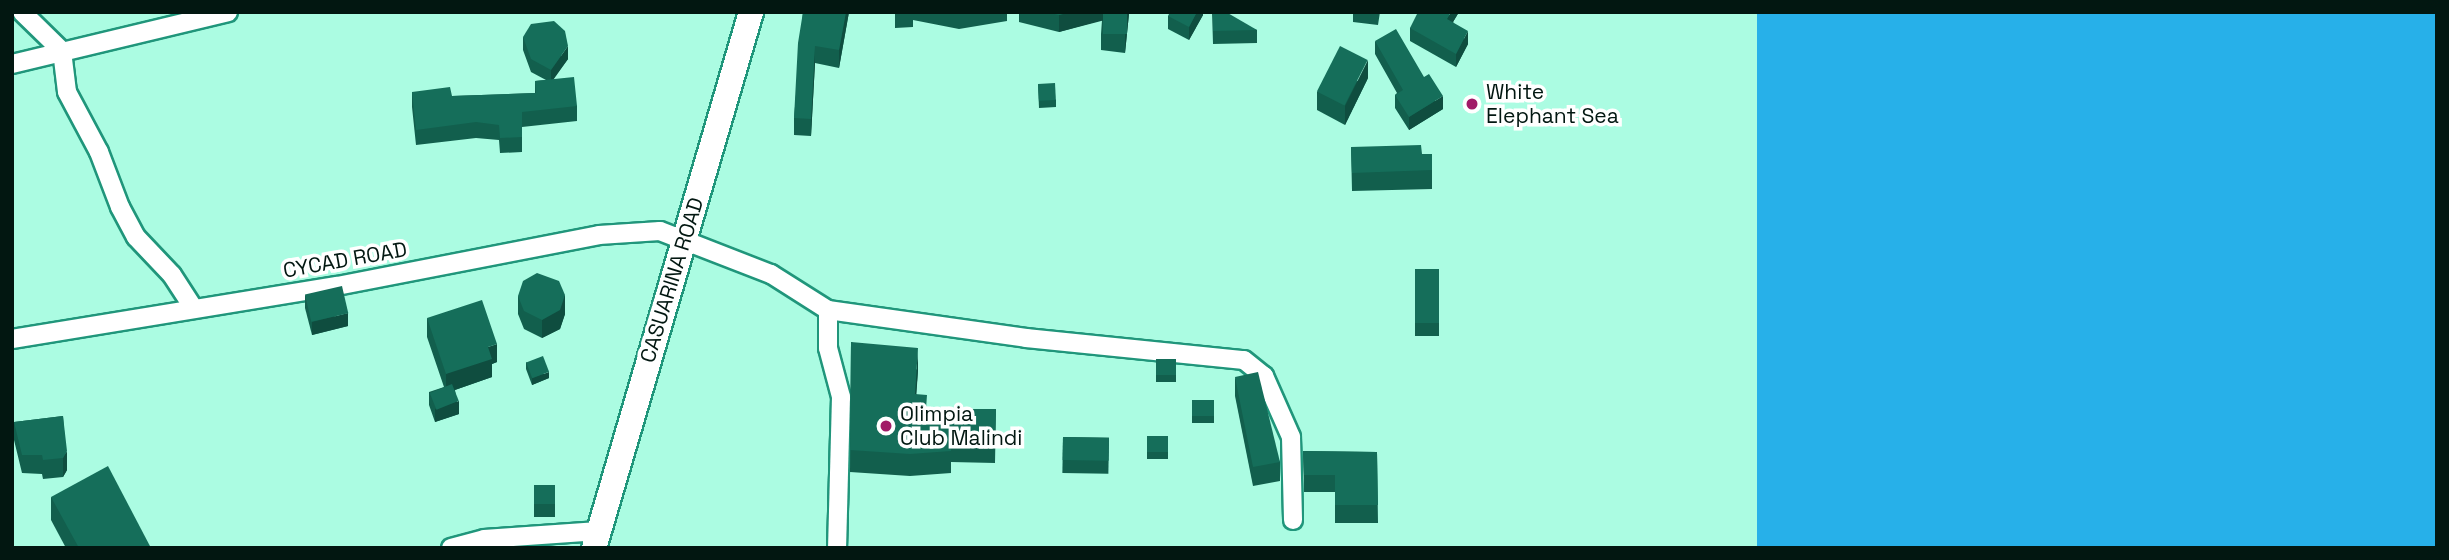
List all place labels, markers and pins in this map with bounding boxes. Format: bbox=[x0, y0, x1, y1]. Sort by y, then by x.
place label: White Elephant Sea bbox=[1486, 79, 1619, 129]
marker: White Elephant Sea bbox=[1464, 96, 1480, 112]
place label: Olimpia Club Malindi bbox=[900, 401, 1022, 451]
marker: Olimpia Club Malindi bbox=[878, 418, 894, 434]

